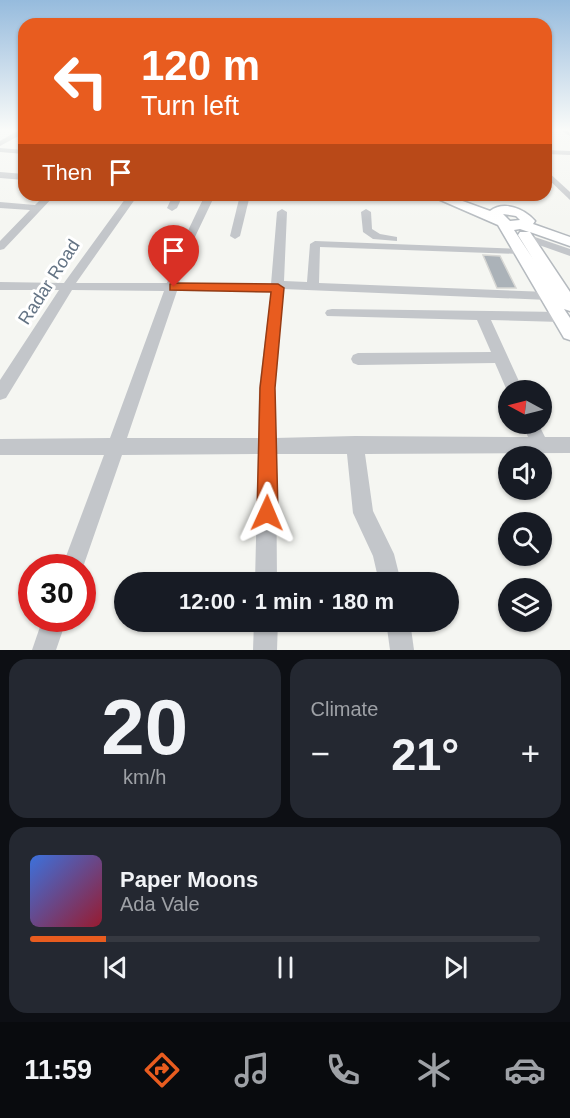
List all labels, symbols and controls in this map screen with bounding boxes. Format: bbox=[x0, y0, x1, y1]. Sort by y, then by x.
icon: left bbox=[42, 42, 120, 120]
text: 120 m bbox=[141, 42, 260, 89]
text: Turn left bbox=[141, 91, 239, 121]
icon: arrive bbox=[104, 156, 137, 189]
text: Then bbox=[42, 160, 92, 185]
pin bbox=[148, 225, 199, 287]
icon: arrive bbox=[157, 234, 190, 267]
street label: Radar Road bbox=[14, 236, 84, 328]
north arrow bbox=[498, 380, 552, 434]
map controls bbox=[498, 380, 552, 632]
button: sound bbox=[498, 446, 552, 500]
position arrow bbox=[235, 481, 299, 545]
button: search bbox=[498, 512, 552, 566]
speed limit sign: 30 bbox=[18, 554, 96, 632]
button: layers bbox=[498, 578, 552, 632]
text: 12:00 · 1 min · 180 m bbox=[179, 589, 394, 614]
text: 20 bbox=[101, 683, 188, 771]
text: Climate bbox=[311, 698, 378, 720]
text: 21° bbox=[391, 729, 459, 780]
text: − bbox=[311, 735, 330, 772]
text: + bbox=[521, 735, 540, 772]
text: km/h bbox=[123, 766, 166, 788]
text: Paper Moons bbox=[120, 867, 258, 892]
text: Ada Vale bbox=[120, 893, 200, 915]
icon: previous bbox=[99, 951, 132, 984]
icon: pause bbox=[269, 951, 302, 984]
icon: next bbox=[439, 951, 472, 984]
icon: directions bbox=[141, 1049, 183, 1091]
icon: music bbox=[231, 1049, 273, 1091]
icon: phone bbox=[322, 1049, 364, 1091]
icon: climate bbox=[413, 1049, 455, 1091]
icon: car bbox=[504, 1049, 546, 1091]
text: 11:59 bbox=[24, 1055, 92, 1085]

